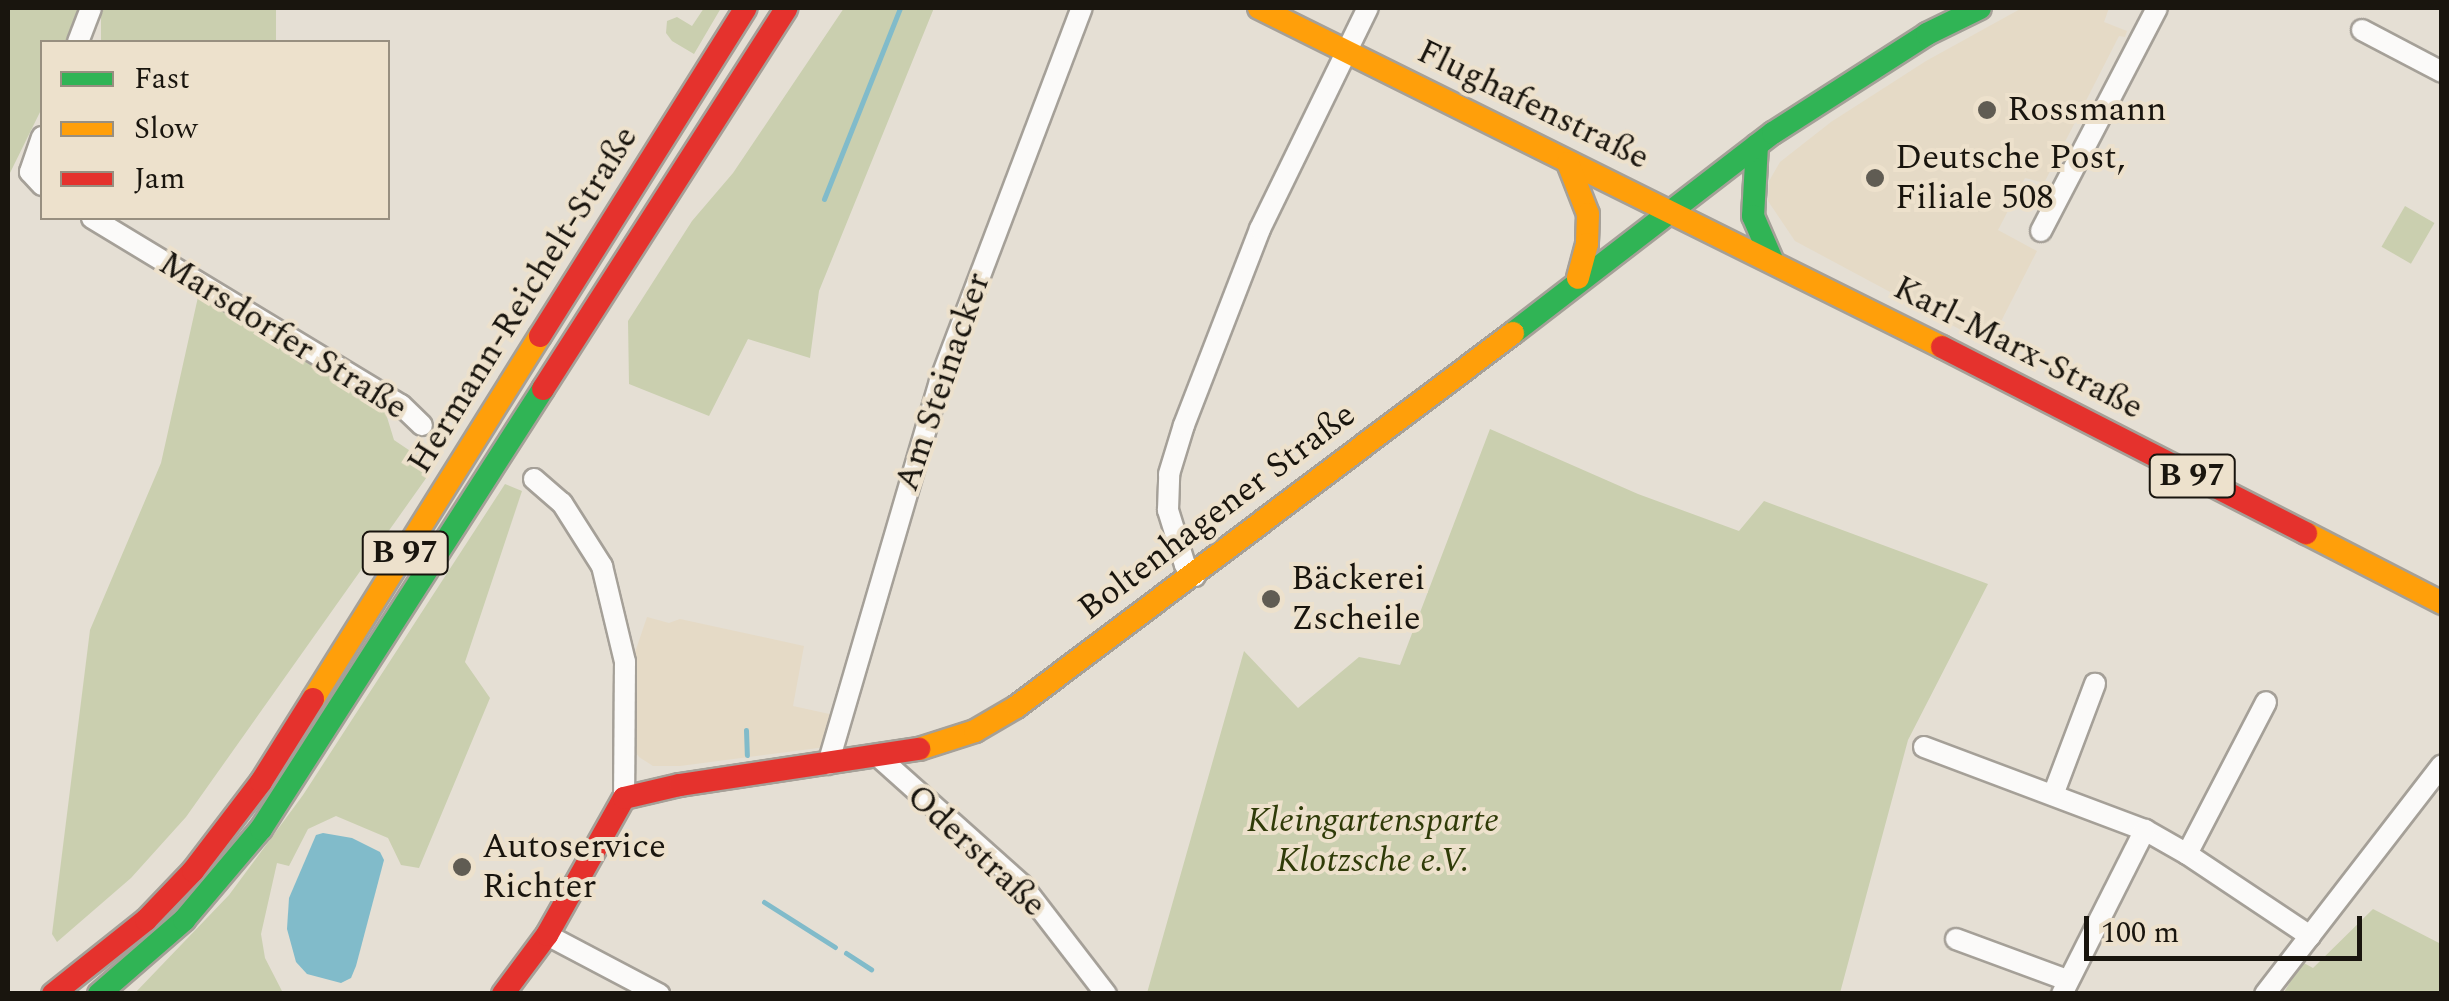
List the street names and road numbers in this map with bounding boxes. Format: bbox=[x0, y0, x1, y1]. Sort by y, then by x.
street label: Flughafenstraße bbox=[1410, 31, 1656, 179]
street label: Hermann-Reichelt-Straße bbox=[399, 119, 647, 481]
street label: Marsdorfer Straße bbox=[151, 243, 415, 429]
street label: Am Steinacker bbox=[886, 267, 1000, 497]
street label: Karl-Marx-Straße bbox=[1886, 267, 2150, 429]
street label: Boltenhagener Straße bbox=[1070, 394, 1364, 630]
road number: B 97 bbox=[2147, 449, 2237, 503]
road number: B 97 bbox=[360, 526, 450, 580]
street label: Oderstraße bbox=[897, 776, 1055, 926]

